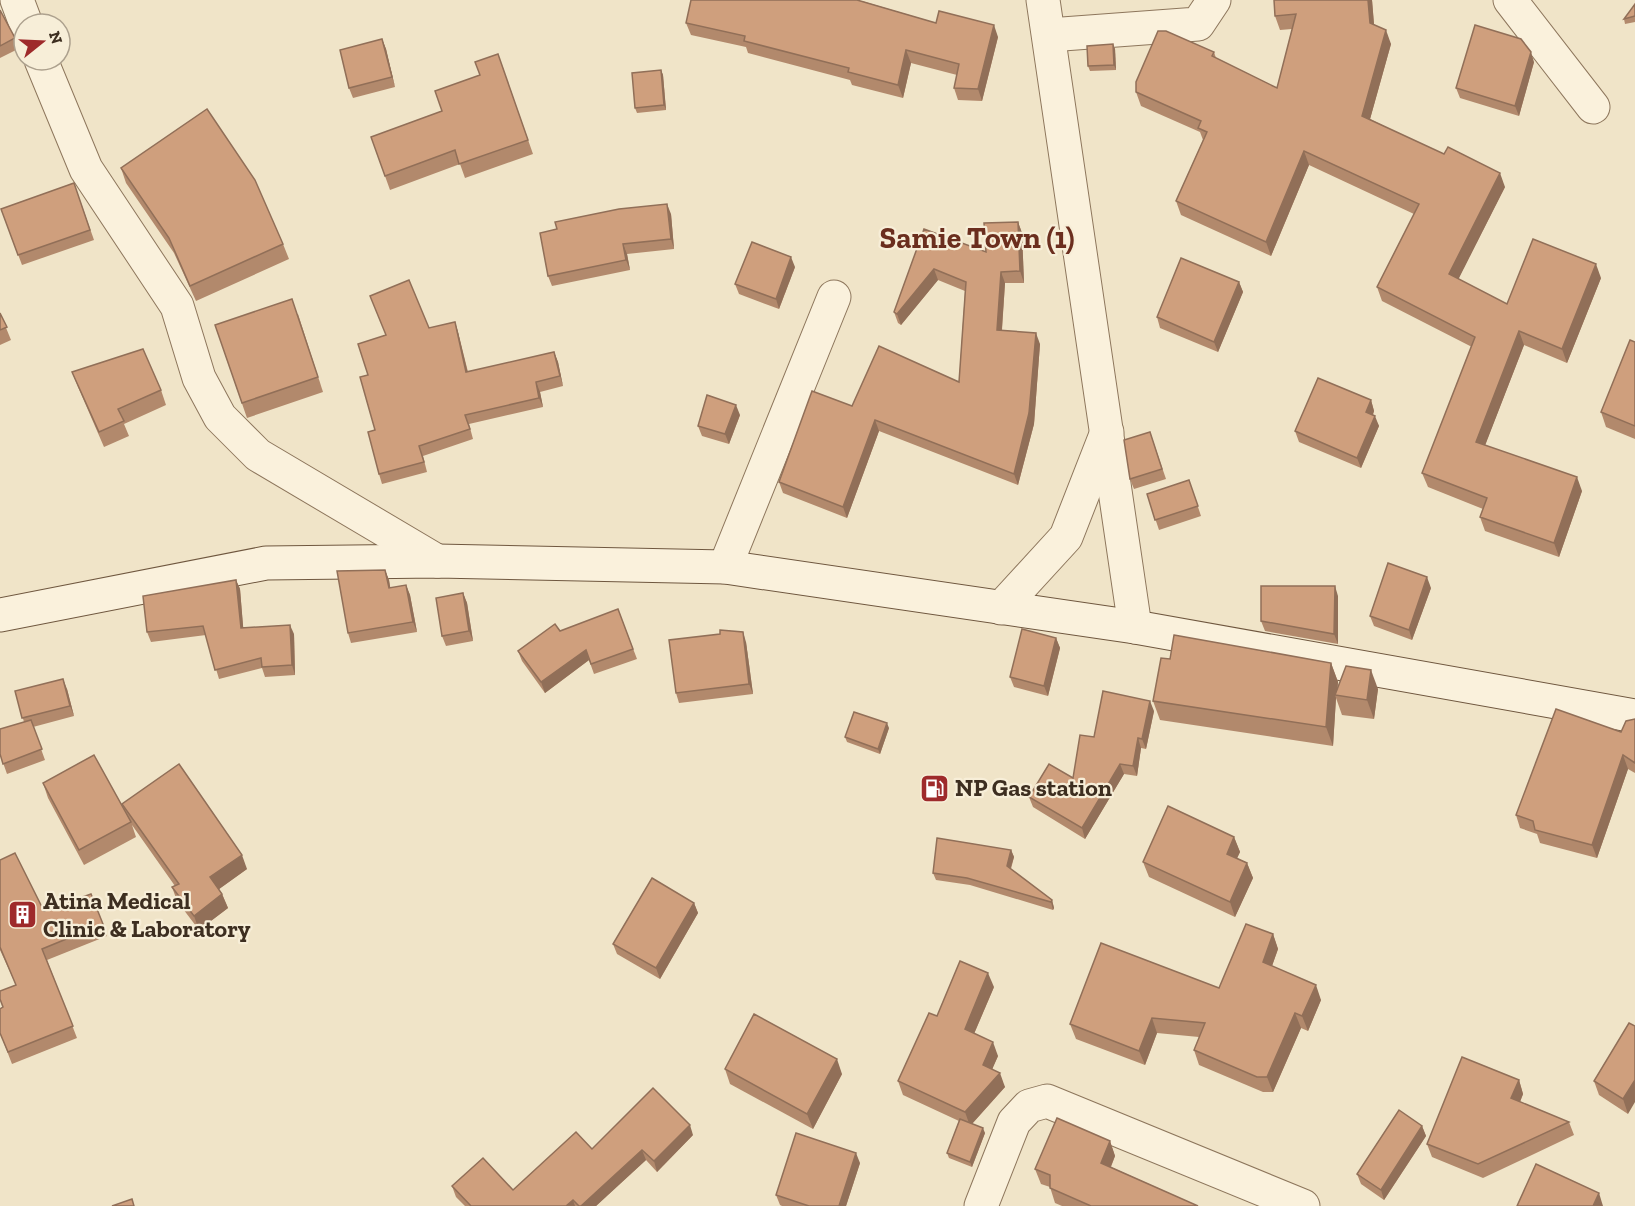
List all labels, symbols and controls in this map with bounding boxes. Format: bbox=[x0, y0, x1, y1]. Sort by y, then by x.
north arrow bbox=[12, 12, 72, 72]
text: N bbox=[45, 29, 67, 46]
district label: Samie Town (1) bbox=[880, 220, 1075, 256]
fuel station icon: NP Gas station bbox=[918, 772, 950, 804]
place label: NP Gas station bbox=[955, 773, 1112, 802]
place label: Atina Medical Clinic & Laboratory bbox=[43, 886, 251, 943]
building icon: Atina Medical Clinic & Laboratory bbox=[6, 899, 38, 931]

